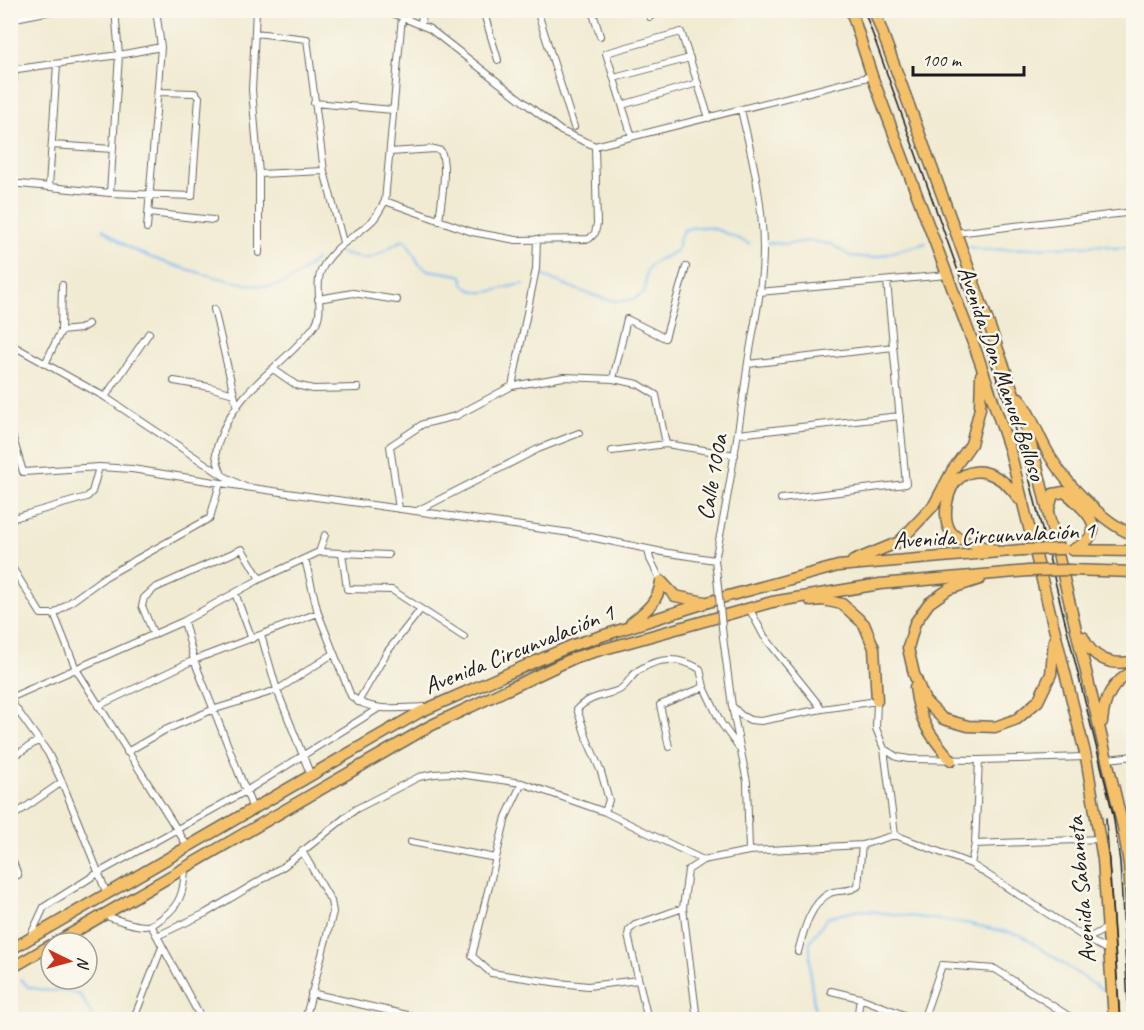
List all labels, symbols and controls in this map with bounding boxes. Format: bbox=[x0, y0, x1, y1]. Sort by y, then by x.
scale bar bbox=[913, 39, 1024, 77]
text: 100 m bbox=[922, 49, 963, 71]
street label: Avenida Don Manuel Belloso bbox=[951, 262, 1053, 486]
street label: Calle 100a bbox=[690, 430, 735, 522]
street label: Avenida Circunvalación 1 bbox=[892, 515, 1097, 555]
street label: Avenida Circunvalación 1 bbox=[420, 597, 619, 701]
street label: Avenida Sabaneta bbox=[1060, 814, 1102, 965]
north arrow bbox=[39, 931, 99, 991]
text: N bbox=[72, 956, 93, 971]

